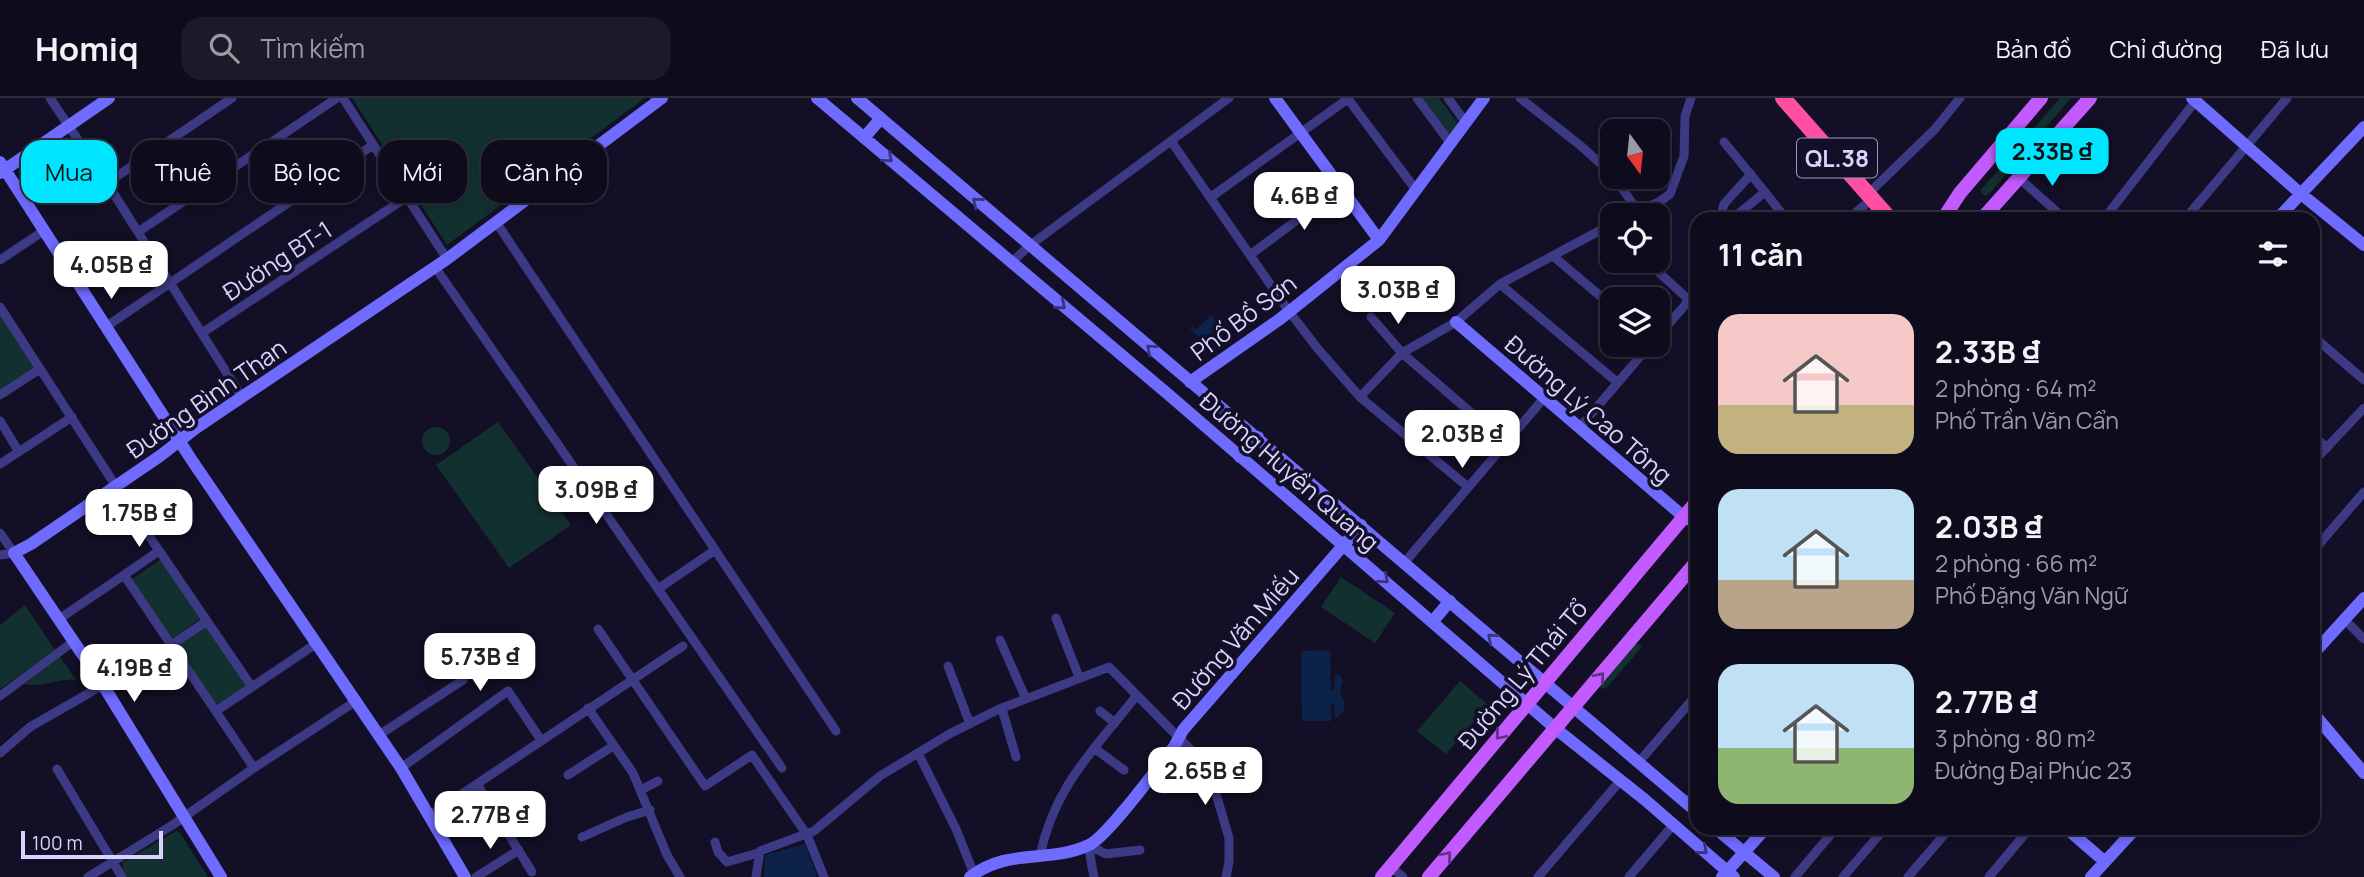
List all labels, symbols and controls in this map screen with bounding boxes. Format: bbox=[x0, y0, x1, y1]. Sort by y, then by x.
search box bbox=[181, 17, 671, 80]
text: Homiq bbox=[35, 26, 139, 71]
icon: search bbox=[205, 29, 243, 67]
text: Tìm kiếm bbox=[261, 30, 365, 66]
text: Bản đồ bbox=[1996, 32, 2071, 65]
text: Chỉ đường bbox=[2109, 32, 2223, 65]
text: Đã lưu bbox=[2261, 32, 2329, 65]
north arrow bbox=[1600, 119, 1670, 189]
map controls bbox=[1600, 119, 1670, 357]
pin: 2.33B ₫ bbox=[1987, 129, 2117, 188]
text: 2.33B ₫ bbox=[2012, 135, 2092, 167]
road number: QL.38 bbox=[1797, 138, 1877, 178]
chip: Mua bbox=[21, 140, 117, 203]
chip: Thuê bbox=[131, 140, 236, 203]
chip: Bộ lọc bbox=[250, 140, 364, 203]
chip: Mới bbox=[378, 140, 467, 203]
chip: Căn hộ bbox=[481, 140, 607, 203]
one-way arrow bbox=[879, 150, 892, 162]
pin: 4.6B ₫ bbox=[1247, 172, 1361, 232]
text: 4.6B ₫ bbox=[1270, 179, 1338, 211]
one-way arrow bbox=[973, 197, 985, 210]
button: locate bbox=[1600, 203, 1670, 273]
street label: Đường BT-1 bbox=[216, 212, 338, 308]
text: 11 căn bbox=[1718, 234, 1803, 275]
icon: filters bbox=[2254, 235, 2292, 273]
pin: 4.05B ₫ bbox=[46, 242, 176, 301]
text: 4.05B ₫ bbox=[70, 248, 152, 280]
street label: Phố Bồ Sơn bbox=[1183, 266, 1303, 368]
pin: 3.03B ₫ bbox=[1333, 266, 1463, 326]
text: 3.03B ₫ bbox=[1357, 273, 1439, 305]
button: layers bbox=[1600, 287, 1670, 357]
one-way arrow bbox=[1053, 297, 1066, 309]
street label: Đường Lý Cao Tông bbox=[1498, 327, 1680, 491]
street label: Đường Bình Than bbox=[120, 331, 292, 465]
text: 2.33B ₫ bbox=[1935, 331, 2040, 372]
icon: home bbox=[1774, 342, 1858, 426]
one-way arrow bbox=[1146, 345, 1159, 357]
text: 2 phòng · 64 m² bbox=[1935, 372, 2096, 404]
street label: Đường Huyền Quang bbox=[1193, 384, 1387, 558]
text: Phố Trần Văn Cẩn bbox=[1935, 404, 2119, 436]
pin: 2.03B ₫ bbox=[1397, 410, 1527, 470]
text: 2.03B ₫ bbox=[1421, 417, 1503, 449]
pin: 3.09B ₫ bbox=[531, 466, 661, 526]
text: 3.09B ₫ bbox=[554, 473, 638, 505]
pin: 1.75B ₫ bbox=[74, 490, 204, 549]
text: 1.75B ₫ bbox=[101, 496, 177, 528]
text: 2.03B ₫ bbox=[1935, 506, 2043, 547]
icon: home bbox=[1774, 517, 1858, 601]
text: 2 phòng · 66 m² bbox=[1935, 547, 2097, 579]
street label: Đường Văn Miếu bbox=[1164, 560, 1306, 716]
one-way arrow bbox=[1376, 571, 1389, 583]
text: Phố Đặng Văn Ngữ bbox=[1935, 579, 2128, 611]
street label: Đường Lý Thái Tổ bbox=[1450, 592, 1594, 756]
pin: 5.73B ₫ bbox=[415, 634, 545, 693]
one-way arrow bbox=[1488, 634, 1501, 646]
text: 5.73B ₫ bbox=[440, 640, 520, 672]
pin: 4.19B ₫ bbox=[69, 644, 199, 704]
text: 4.19B ₫ bbox=[96, 651, 172, 683]
one-way arrow bbox=[1592, 672, 1604, 685]
text: 2.77B ₫ bbox=[1935, 681, 2038, 722]
icon: home bbox=[1774, 692, 1858, 776]
text: 3 phòng · 80 m² bbox=[1935, 722, 2096, 754]
one-way arrow bbox=[1496, 726, 1508, 739]
pin: 2.65B ₫ bbox=[1140, 748, 1270, 807]
text: 2.65B ₫ bbox=[1164, 754, 1246, 786]
text: Đường Đại Phúc 23 bbox=[1935, 754, 2132, 786]
pin: 2.77B ₫ bbox=[425, 792, 555, 851]
text: 2.77B ₫ bbox=[451, 798, 529, 830]
scale bar bbox=[21, 828, 163, 860]
text: 100 m bbox=[32, 830, 83, 856]
one-way arrow bbox=[1695, 842, 1708, 854]
one-way arrow bbox=[1439, 851, 1451, 864]

